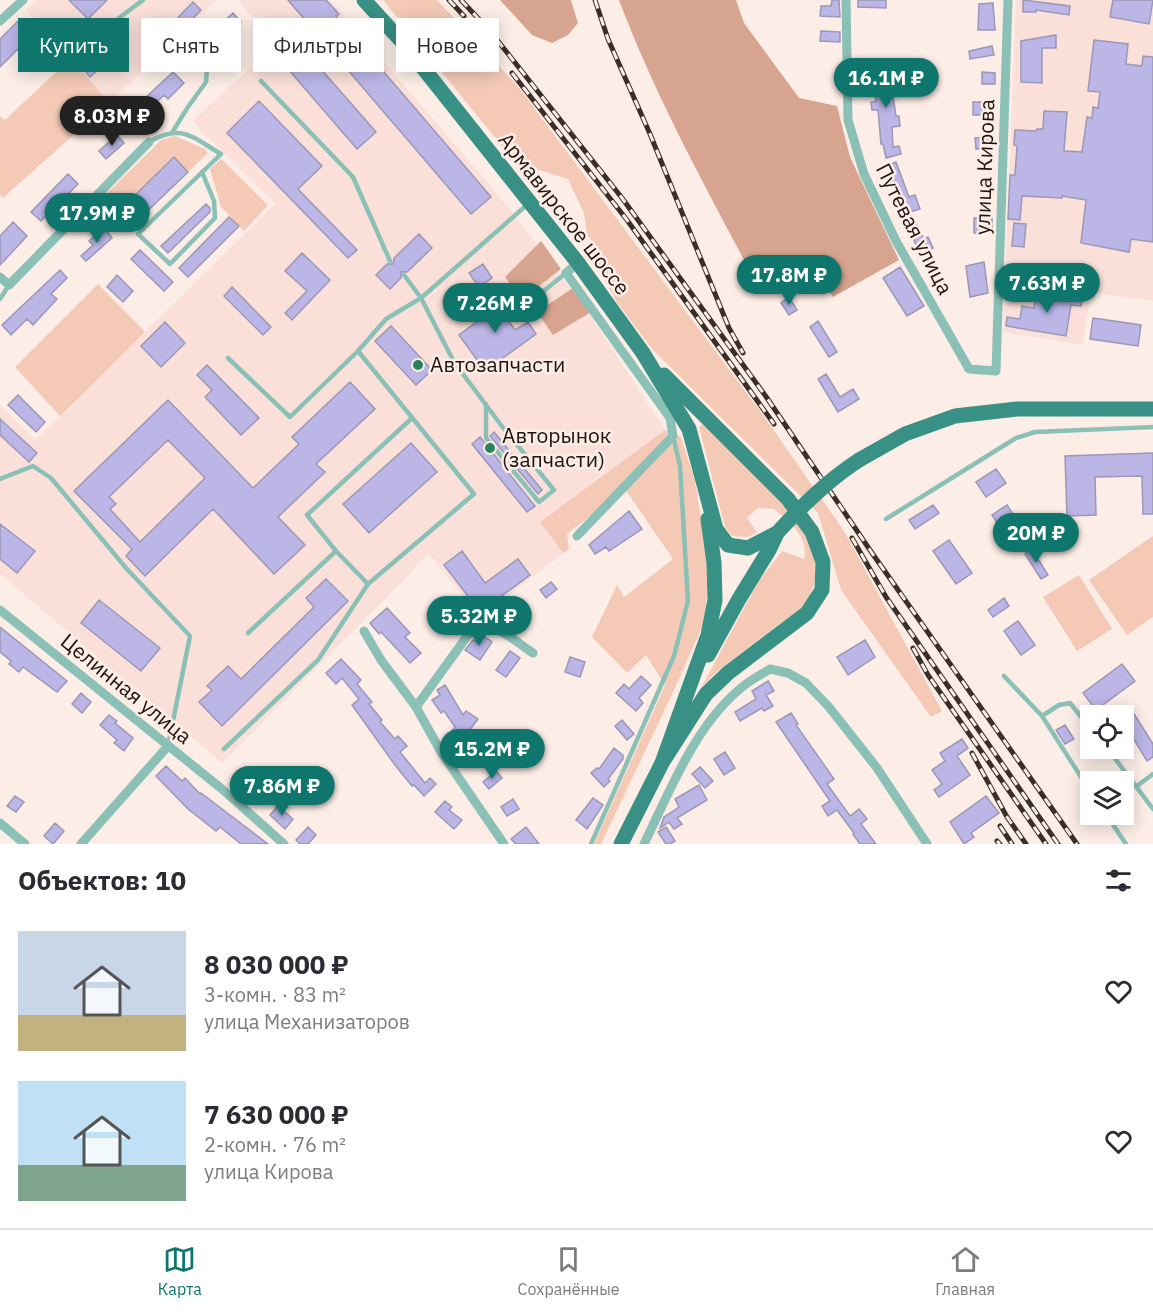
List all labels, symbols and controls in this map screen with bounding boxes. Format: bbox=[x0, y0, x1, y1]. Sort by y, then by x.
chip: Купить bbox=[18, 18, 129, 72]
chip: Снять bbox=[141, 18, 241, 72]
chip: Фильтры bbox=[253, 18, 384, 72]
chip: Новое bbox=[396, 18, 499, 72]
pin: 16.1M ₽ bbox=[831, 58, 941, 109]
text: 16.1M ₽ bbox=[848, 64, 924, 91]
pin: 8.03M ₽ bbox=[57, 96, 167, 147]
street label: улица Кирова bbox=[968, 99, 1000, 235]
text: 8.03M ₽ bbox=[74, 102, 150, 129]
street label: Армавирское шоссе bbox=[493, 126, 637, 300]
street label: Путевая улица bbox=[870, 158, 960, 299]
pin: 17.9M ₽ bbox=[42, 193, 152, 244]
text: 17.9M ₽ bbox=[59, 199, 135, 226]
pin: 17.8M ₽ bbox=[734, 255, 844, 306]
text: 17.8M ₽ bbox=[751, 261, 827, 288]
pin: 7.63M ₽ bbox=[992, 263, 1102, 314]
text: 7.63M ₽ bbox=[1009, 269, 1085, 296]
pin: 7.26M ₽ bbox=[440, 283, 550, 334]
text: 7.26M ₽ bbox=[457, 289, 533, 316]
place label: Автозапчасти bbox=[430, 350, 565, 378]
marker: Автозапчасти bbox=[411, 358, 425, 372]
place label: Авторынок (запчасти) bbox=[502, 421, 611, 473]
marker: Авторынок (запчасти) bbox=[483, 441, 497, 455]
pin: 20M ₽ bbox=[994, 513, 1078, 564]
text: 20M ₽ bbox=[1007, 519, 1065, 546]
pin: 5.32M ₽ bbox=[424, 596, 534, 647]
text: 5.32M ₽ bbox=[441, 602, 517, 629]
street label: Целинная улица bbox=[55, 627, 198, 750]
map controls bbox=[1080, 705, 1134, 825]
button: locate bbox=[1080, 705, 1134, 759]
pin: 15.2M ₽ bbox=[437, 729, 547, 780]
text: 15.2M ₽ bbox=[454, 735, 530, 762]
pin: 7.86M ₽ bbox=[227, 766, 337, 817]
button: layers bbox=[1080, 771, 1134, 825]
text: 7.86M ₽ bbox=[244, 772, 320, 799]
text: Объектов: 10 bbox=[18, 863, 186, 897]
icon: filters bbox=[1102, 864, 1135, 897]
text: 8 030 000 ₽ bbox=[204, 947, 349, 981]
icon: home bbox=[66, 955, 138, 1027]
icon: heart bbox=[1102, 975, 1135, 1008]
text: 3-комн. · 83 m² bbox=[204, 981, 346, 1008]
text: улица Механизаторов bbox=[204, 1008, 410, 1035]
text: 7 630 000 ₽ bbox=[204, 1097, 349, 1131]
icon: home bbox=[66, 1105, 138, 1177]
icon: heart bbox=[1102, 1125, 1135, 1158]
text: 2-комн. · 76 m² bbox=[204, 1131, 346, 1158]
text: улица Кирова bbox=[204, 1158, 333, 1185]
tab: Карта bbox=[158, 1243, 202, 1299]
tab: Сохранённые bbox=[518, 1243, 620, 1299]
tab: Главная bbox=[935, 1243, 995, 1299]

